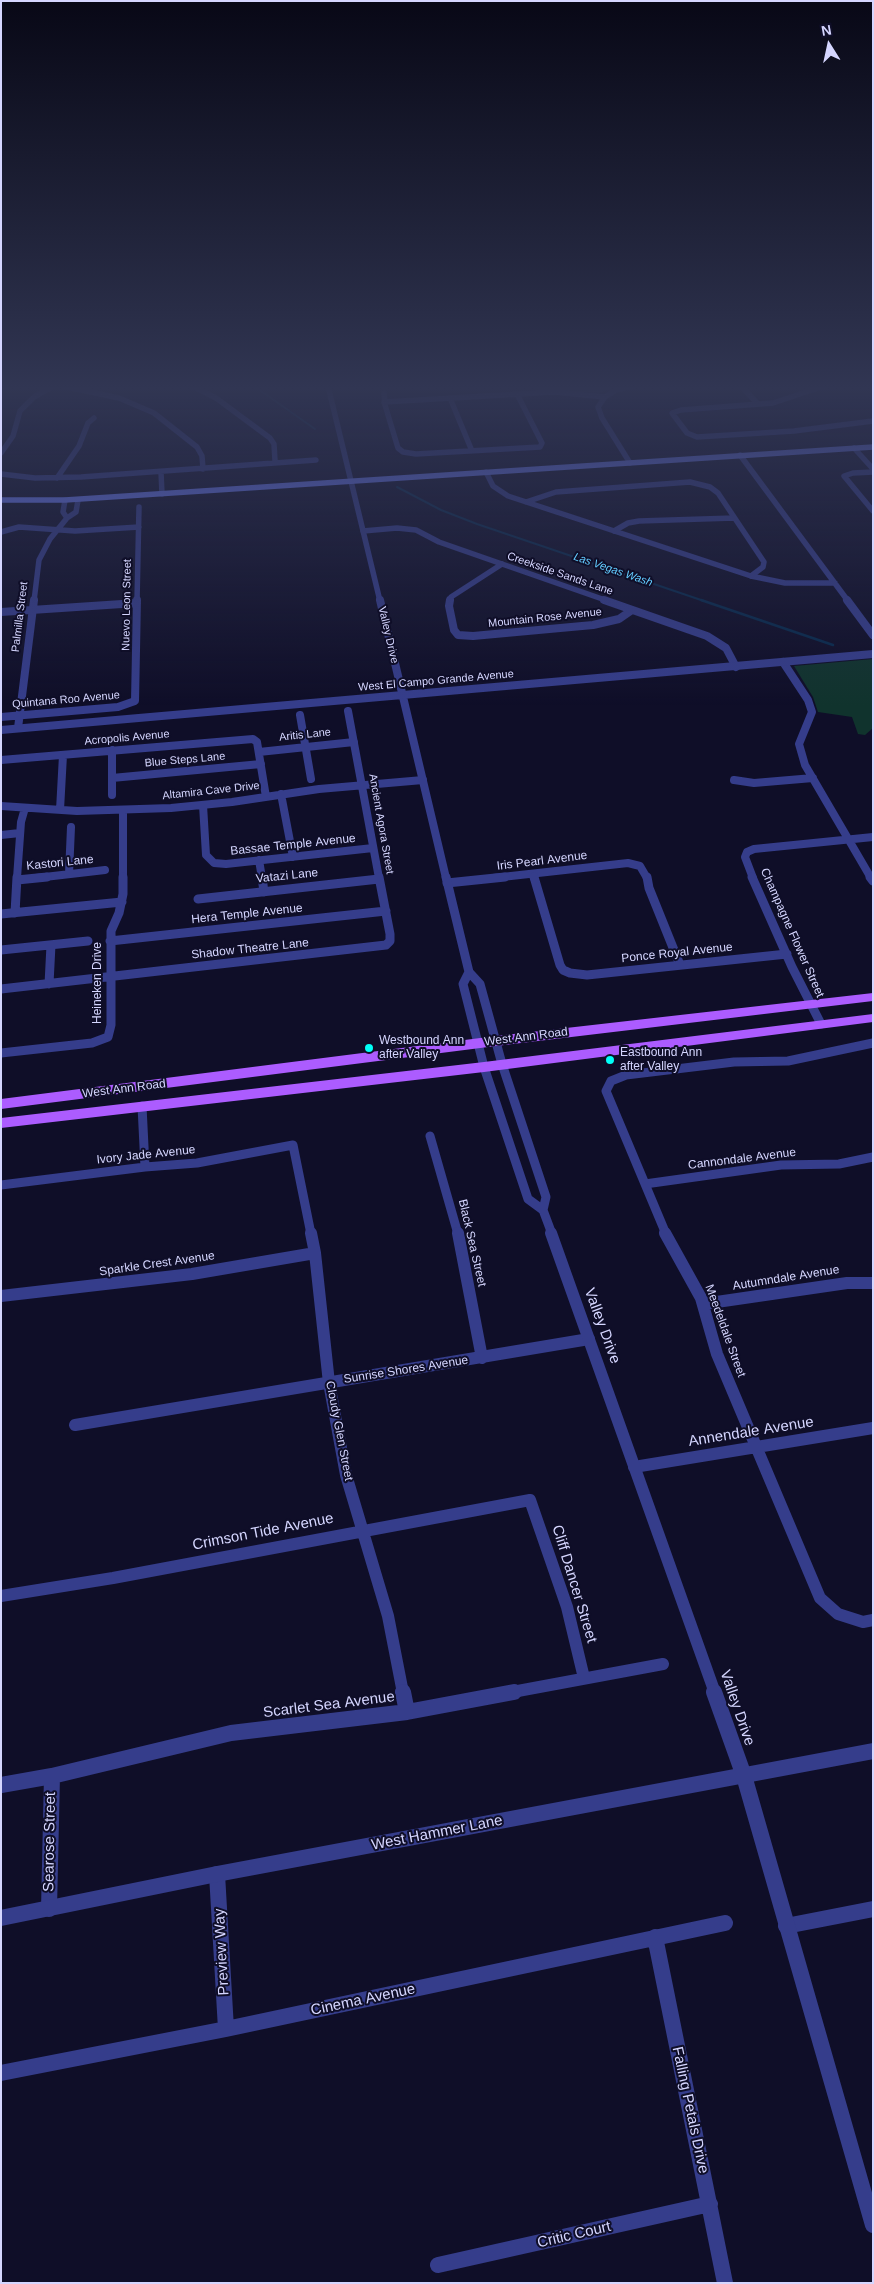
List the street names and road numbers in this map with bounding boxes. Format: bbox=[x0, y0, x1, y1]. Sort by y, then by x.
street label: Creekside Sands Lane bbox=[505, 550, 615, 598]
street label: Nuevo Leon Street bbox=[120, 559, 134, 651]
street label: Palmilla Street bbox=[9, 581, 31, 653]
street label: Valley Drive bbox=[375, 605, 401, 665]
street label: Mountain Rose Avenue bbox=[488, 605, 602, 631]
street label: West El Campo Grande Avenue bbox=[358, 668, 514, 694]
street label: Quintana Roo Avenue bbox=[12, 689, 120, 711]
street label: Aritis Lane bbox=[278, 726, 332, 744]
street label: Acropolis Avenue bbox=[84, 728, 170, 748]
street label: Blue Steps Lane bbox=[144, 750, 226, 770]
street label: Ancient Agora Street bbox=[366, 773, 396, 875]
street label: Altamira Cave Drive bbox=[162, 779, 260, 803]
street label: Bassae Temple Avenue bbox=[230, 831, 356, 859]
street label: Iris Pearl Avenue bbox=[496, 848, 588, 874]
street label: Kastori Lane bbox=[26, 852, 94, 874]
street label: Vatazi Lane bbox=[255, 866, 319, 886]
street label: Champagne Flower Street bbox=[757, 866, 827, 1000]
street label: Hera Temple Avenue bbox=[191, 901, 303, 927]
street label: Shadow Theatre Lane bbox=[191, 936, 309, 962]
street label: Ponce Royal Avenue bbox=[621, 940, 733, 966]
street label: Heineken Drive bbox=[91, 942, 105, 1024]
street label: West Ann Road bbox=[484, 1025, 568, 1049]
street label: West Ann Road bbox=[82, 1077, 166, 1101]
street label: Ivory Jade Avenue bbox=[96, 1143, 196, 1167]
street label: Cannondale Avenue bbox=[687, 1145, 797, 1173]
street label: Black Sea Street bbox=[455, 1198, 489, 1288]
street label: Sparkle Crest Avenue bbox=[98, 1249, 216, 1279]
street label: Autumndale Avenue bbox=[732, 1262, 840, 1294]
street label: Meedeldale Street bbox=[702, 1283, 748, 1379]
street label: Valley Drive bbox=[580, 1286, 624, 1366]
street label: Sunrise Shores Avenue bbox=[343, 1353, 469, 1387]
street label: Cloudy Glen Street bbox=[322, 1380, 356, 1482]
street label: Annendale Avenue bbox=[687, 1413, 815, 1451]
street label: Crimson Tide Avenue bbox=[191, 1509, 335, 1555]
street label: Cliff Dancer Street bbox=[548, 1523, 600, 1645]
street label: Valley Drive bbox=[716, 1668, 758, 1748]
street label: Scarlet Sea Avenue bbox=[262, 1688, 396, 1722]
street label: Searose Street bbox=[40, 1792, 60, 1892]
street label: West Hammer Lane bbox=[370, 1811, 504, 1855]
street label: Preview Way bbox=[211, 1908, 233, 1996]
street label: Cinema Avenue bbox=[309, 1980, 417, 2020]
street label: Falling Petals Drive bbox=[668, 2045, 712, 2175]
street label: Critic Court bbox=[535, 2218, 613, 2252]

